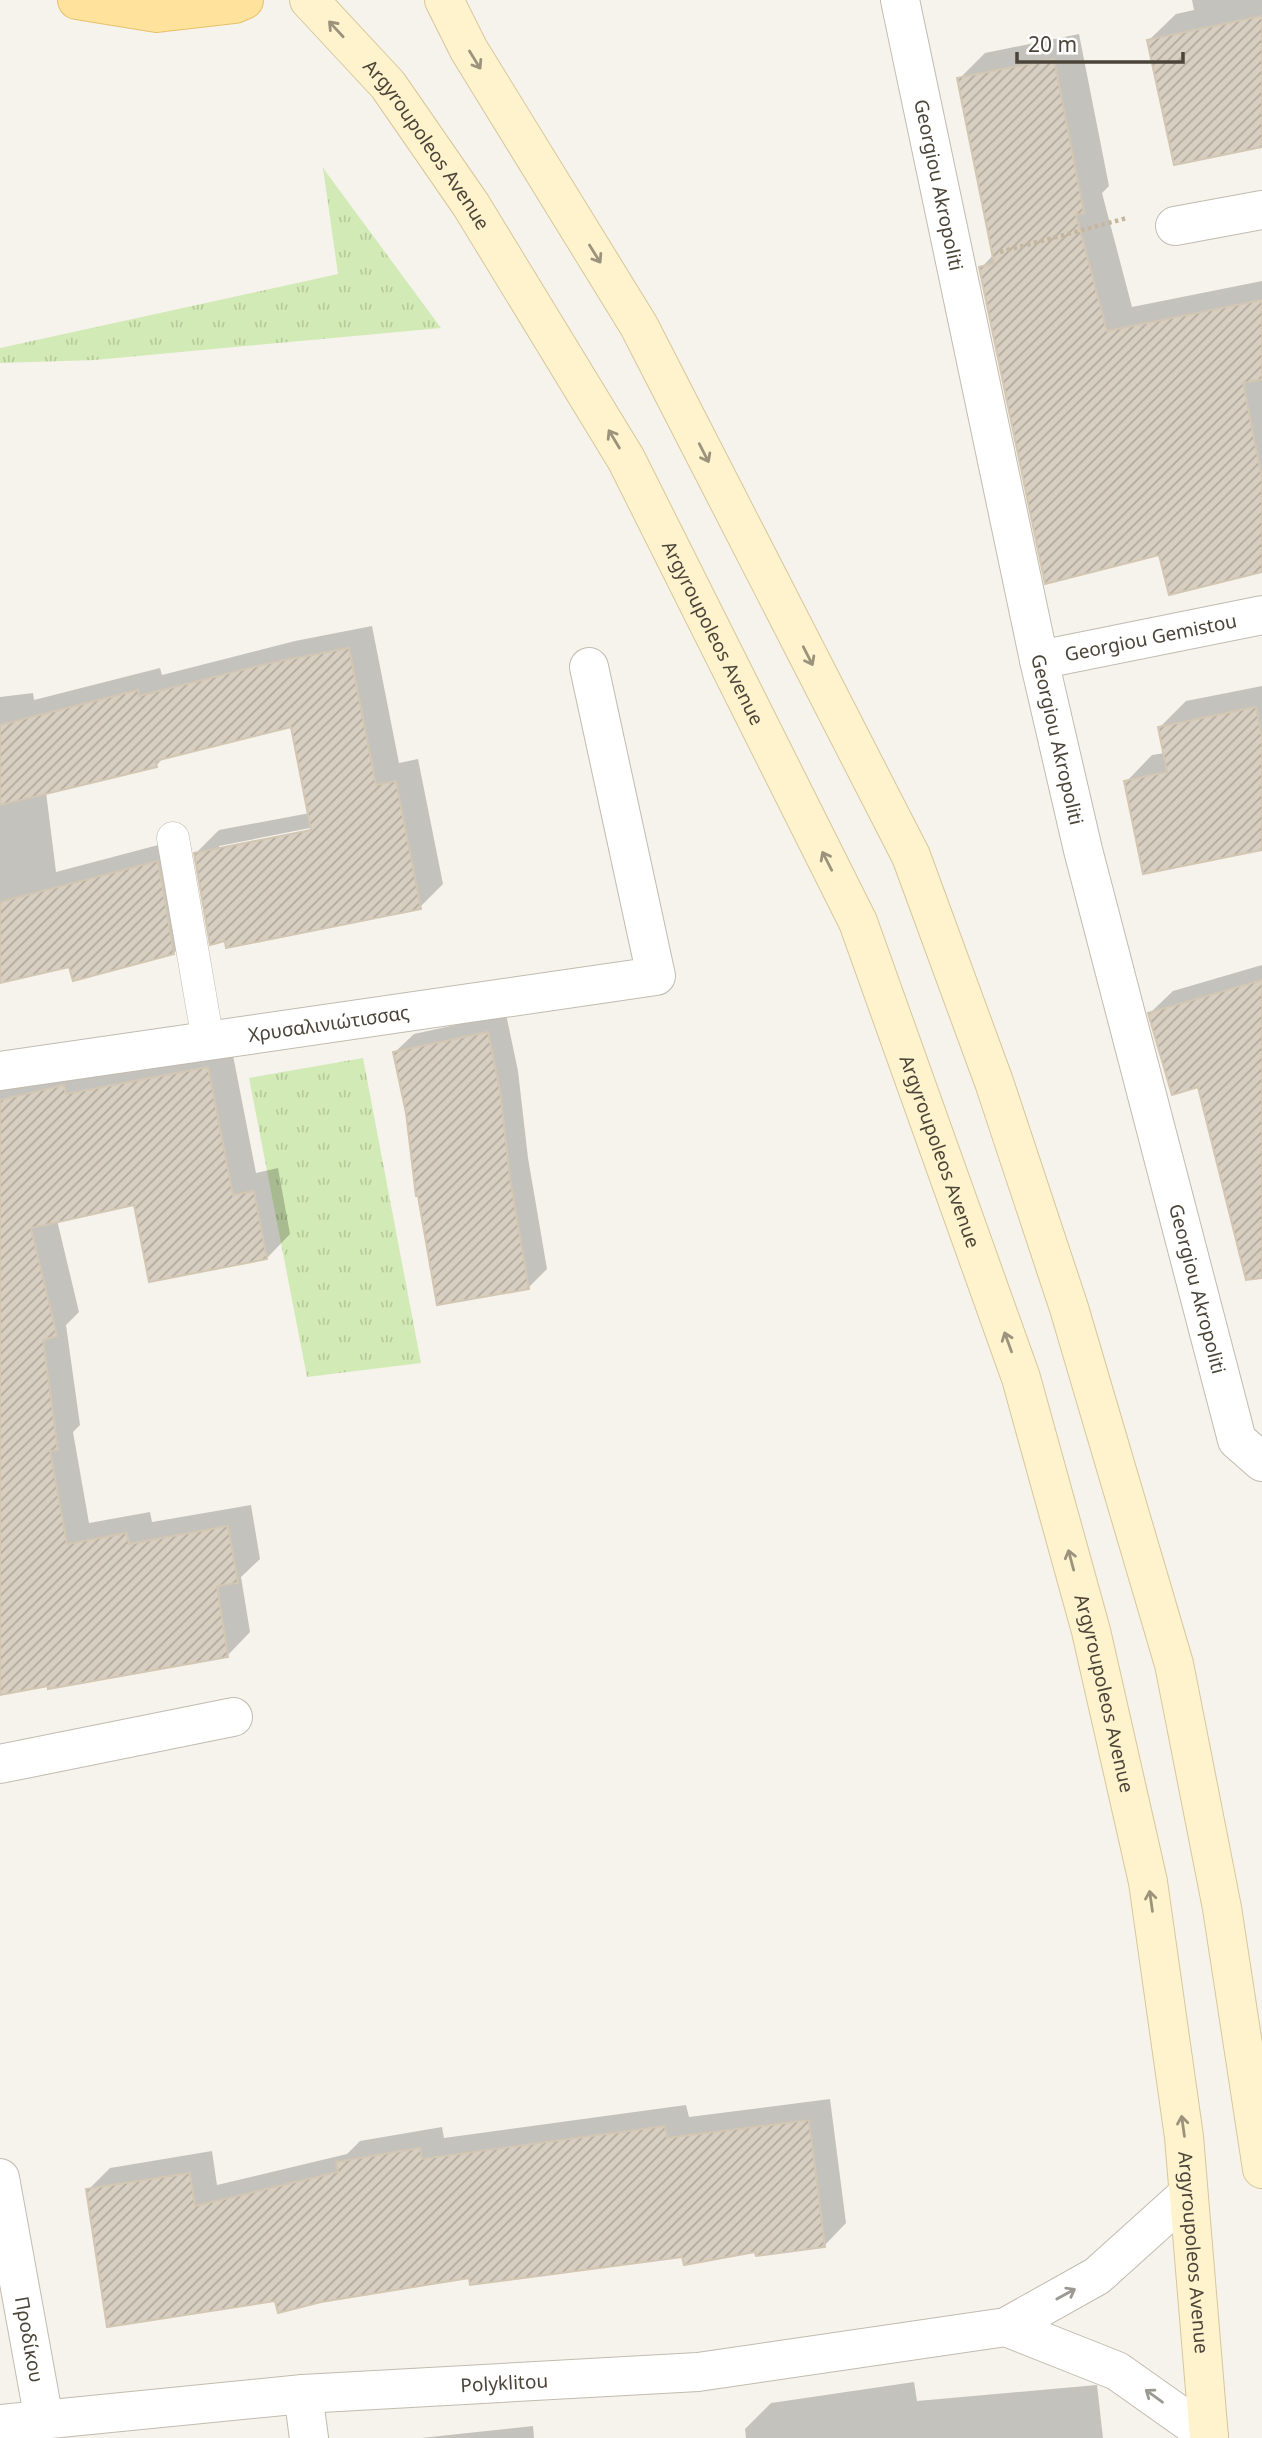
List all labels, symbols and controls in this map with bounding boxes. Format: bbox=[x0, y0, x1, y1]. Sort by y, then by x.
one-way arrow bbox=[327, 21, 344, 38]
scale bar bbox=[1017, 21, 1183, 65]
text: 20 m bbox=[1028, 30, 1077, 58]
one-way arrow bbox=[469, 50, 483, 70]
street label: Argyroupoleos Avenue bbox=[358, 54, 496, 234]
street label: Georgiou Akropoliti bbox=[908, 97, 970, 273]
one-way arrow bbox=[587, 244, 602, 263]
one-way arrow bbox=[606, 430, 620, 450]
one-way arrow bbox=[698, 442, 712, 463]
street label: Argyroupoleos Avenue bbox=[656, 536, 770, 729]
street label: Georgiou Gemistou bbox=[1062, 607, 1239, 667]
one-way arrow bbox=[801, 645, 815, 666]
street label: Georgiou Akropoliti bbox=[1025, 651, 1090, 827]
one-way arrow bbox=[820, 851, 834, 872]
street label: Χρυσαλινιώτισσας bbox=[246, 999, 411, 1048]
street label: Argyroupoleos Avenue bbox=[894, 1051, 986, 1251]
street label: Georgiou Akropoliti bbox=[1163, 1201, 1232, 1377]
one-way arrow bbox=[1001, 1331, 1013, 1353]
one-way arrow bbox=[1064, 1549, 1077, 1572]
street label: Argyroupoleos Avenue bbox=[1068, 1591, 1140, 1795]
one-way arrow bbox=[1144, 1890, 1157, 1913]
one-way arrow bbox=[1176, 2115, 1189, 2138]
street label: Argyroupoleos Avenue bbox=[1172, 2150, 1215, 2355]
one-way arrow bbox=[1056, 2286, 1076, 2300]
street label: Προδίκου bbox=[9, 2294, 50, 2385]
street label: Polyklitou bbox=[460, 2367, 549, 2398]
one-way arrow bbox=[1145, 2389, 1164, 2403]

